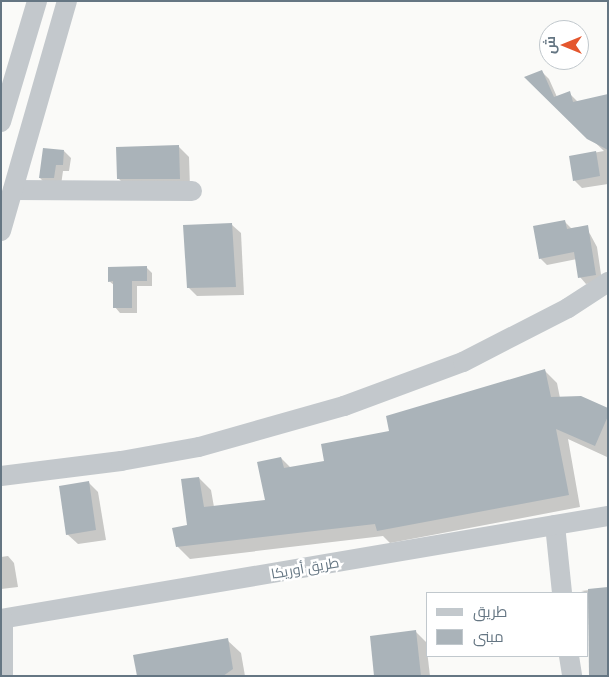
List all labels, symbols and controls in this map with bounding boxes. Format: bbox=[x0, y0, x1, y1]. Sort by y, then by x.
north arrow bbox=[539, 20, 589, 70]
text: ش bbox=[540, 36, 559, 54]
street label: طريق أوريكا bbox=[270, 554, 340, 582]
legend bbox=[426, 592, 589, 657]
text: طريق bbox=[473, 601, 507, 621]
text: مبنى bbox=[473, 626, 504, 646]

